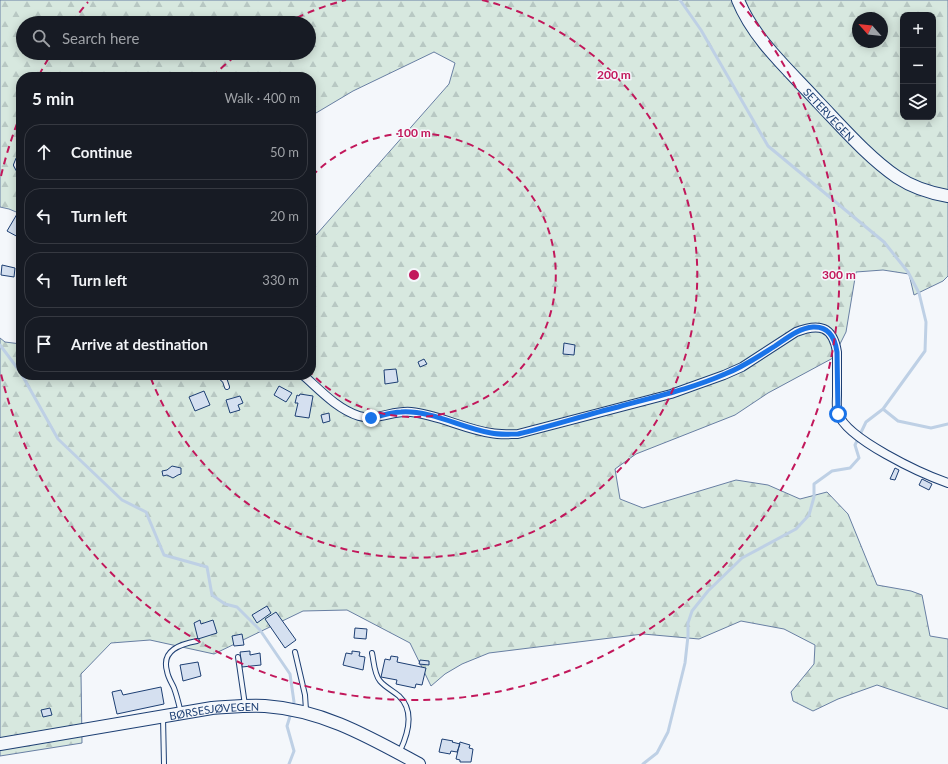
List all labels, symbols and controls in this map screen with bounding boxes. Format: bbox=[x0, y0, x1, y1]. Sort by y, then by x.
north arrow bbox=[852, 12, 888, 48]
map controls bbox=[900, 12, 936, 120]
button: + bbox=[900, 12, 936, 48]
search box bbox=[16, 16, 316, 60]
icon: search bbox=[30, 27, 52, 49]
text: Search here bbox=[62, 29, 139, 47]
button: − bbox=[900, 48, 936, 84]
text: 200 m bbox=[597, 67, 631, 82]
button: layers bbox=[900, 84, 936, 120]
street label: SETERVEGEN bbox=[801, 85, 858, 143]
text: 5 min bbox=[32, 88, 74, 109]
text: Walk · 400 m bbox=[224, 90, 300, 106]
text: 100 m bbox=[397, 125, 431, 140]
icon: ahead bbox=[33, 141, 55, 163]
text: Continue bbox=[71, 143, 132, 161]
text: 50 m bbox=[270, 144, 299, 160]
icon: left bbox=[33, 205, 55, 227]
text: Turn left bbox=[71, 207, 127, 225]
text: 20 m bbox=[270, 208, 299, 224]
text: 300 m bbox=[822, 267, 856, 282]
centre of rings bbox=[407, 268, 421, 282]
icon: left bbox=[33, 269, 55, 291]
text: Turn left bbox=[71, 271, 127, 289]
text: 330 m bbox=[262, 272, 299, 288]
icon: arrive bbox=[33, 333, 55, 355]
text: Arrive at destination bbox=[71, 335, 208, 353]
route start bbox=[829, 405, 847, 423]
route end bbox=[362, 409, 380, 427]
street label: BØRSESJØVEGEN bbox=[168, 699, 259, 722]

